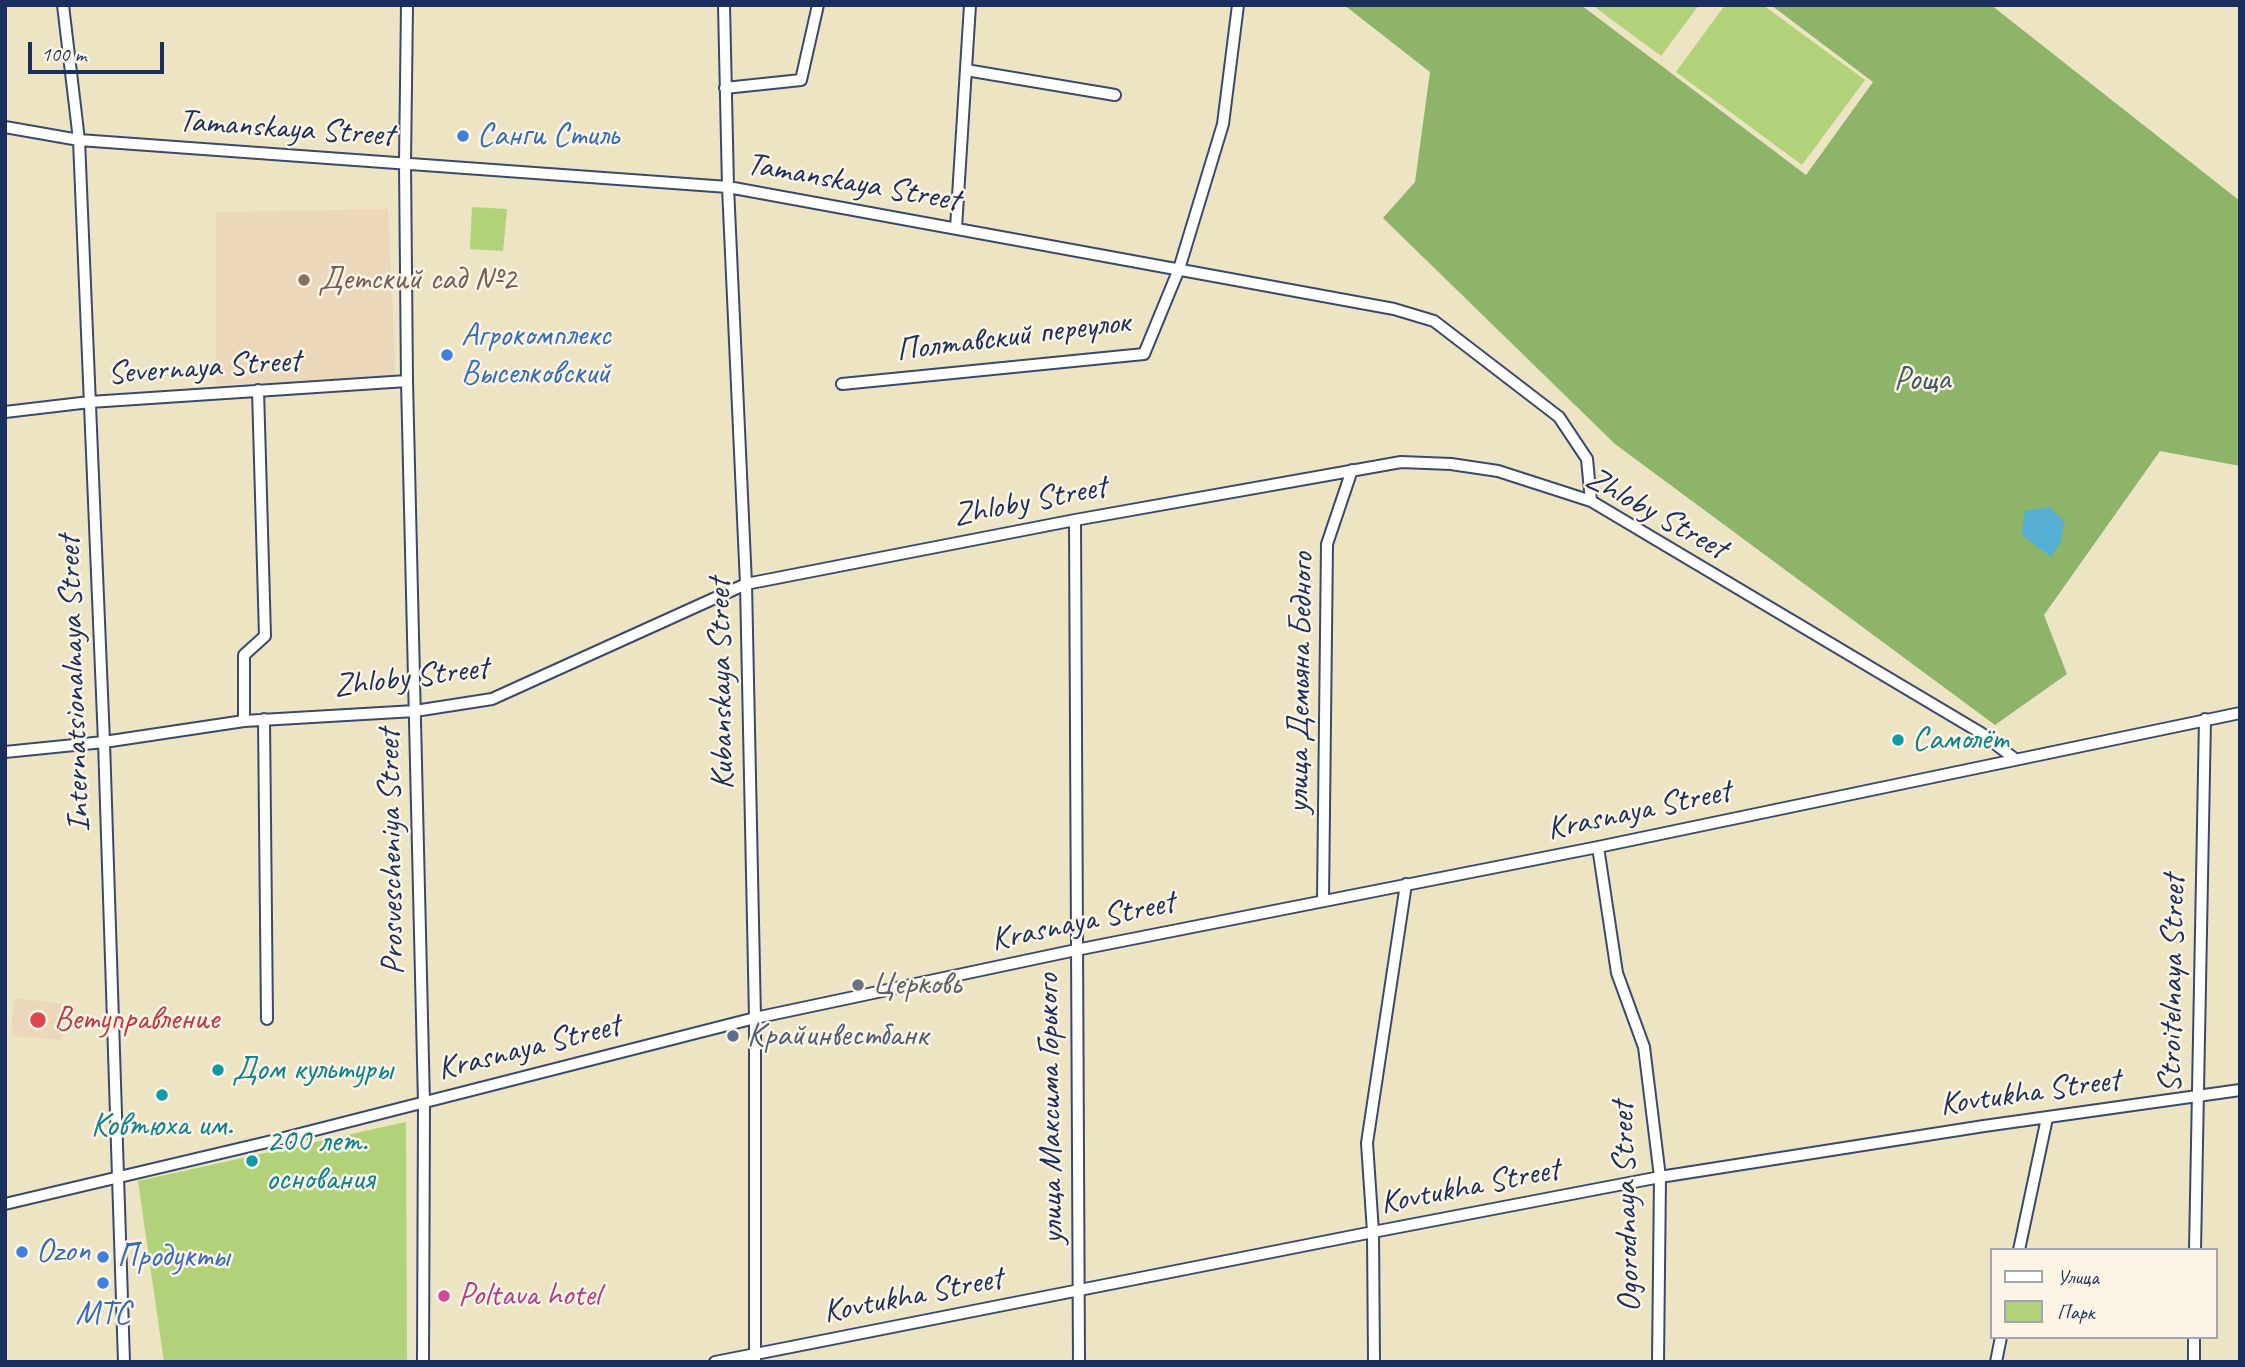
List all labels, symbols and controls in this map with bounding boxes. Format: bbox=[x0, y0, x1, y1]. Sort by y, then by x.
scale bar bbox=[32, 28, 168, 72]
text: 100 m bbox=[41, 41, 86, 67]
street label: Tamanskaya Street bbox=[177, 102, 395, 156]
place label: Санги Стиль bbox=[477, 116, 619, 156]
marker: Санги Стиль bbox=[455, 128, 471, 144]
street label: Tamanskaya Street bbox=[743, 145, 963, 221]
place label: Детский сад №2 bbox=[318, 260, 516, 300]
marker: Детский сад №2 bbox=[296, 272, 312, 288]
street label: Полтавский переулок bbox=[894, 303, 1132, 371]
place label: Агрокомплекс Выселковский bbox=[461, 316, 611, 394]
street label: Severnaya Street bbox=[106, 342, 302, 394]
marker: Агрокомплекс Выселковский bbox=[439, 347, 455, 363]
park label: Роща bbox=[1894, 360, 1950, 400]
street label: Zhloby Street bbox=[1579, 459, 1733, 569]
street label: Zhloby Street bbox=[950, 468, 1110, 536]
street label: Internatsionalnaya Street bbox=[50, 535, 100, 833]
street label: улица Демьяна Бедного bbox=[1279, 552, 1323, 814]
street label: Kubanskaya Street bbox=[700, 578, 744, 790]
street label: Zhloby Street bbox=[332, 649, 490, 707]
place label: Самолёт bbox=[1912, 720, 2008, 760]
street label: Prosvescheniya Street bbox=[370, 729, 414, 975]
marker: Самолёт bbox=[1890, 732, 1906, 748]
street label: Krasnaya Street bbox=[1544, 772, 1734, 850]
street label: Stroitelnaya Street bbox=[2151, 875, 2195, 1093]
street label: Krasnaya Street bbox=[988, 883, 1178, 961]
place label: Церковь bbox=[872, 965, 961, 1005]
street label: улица Максима Горького bbox=[1029, 973, 1073, 1245]
marker: Церковь bbox=[850, 977, 866, 993]
place label: Ветуправление bbox=[54, 1000, 219, 1040]
street label: Krasnaya Street bbox=[434, 1006, 624, 1090]
marker: Ветуправление bbox=[28, 1010, 48, 1030]
place label: Крайинвестбанк bbox=[747, 1016, 928, 1056]
marker: Крайинвестбанк bbox=[725, 1028, 741, 1044]
place label: Дом культуры bbox=[232, 1050, 393, 1090]
street label: Kovtukha Street bbox=[1937, 1061, 2123, 1125]
marker: Дом культуры bbox=[210, 1062, 226, 1078]
marker: Ковтюха им. bbox=[154, 1087, 170, 1103]
street label: Ogorodnaya Street bbox=[1604, 1101, 1650, 1313]
place label: Ковтюха им. bbox=[91, 1106, 233, 1146]
place label: 200 лет. основания bbox=[266, 1122, 374, 1200]
street label: Kovtukha Street bbox=[1377, 1150, 1563, 1224]
marker: 200 лет. основания bbox=[244, 1153, 260, 1169]
place label: Ozon bbox=[36, 1232, 90, 1272]
place label: Продукты bbox=[117, 1237, 229, 1277]
marker: Ozon bbox=[14, 1244, 30, 1260]
legend bbox=[1990, 1248, 2217, 1339]
marker: Продукты bbox=[95, 1249, 111, 1265]
street label: Kovtukha Street bbox=[820, 1259, 1006, 1333]
text: Улица bbox=[2057, 1264, 2099, 1290]
marker: МТС bbox=[95, 1275, 111, 1291]
place label: Poltava hotel bbox=[458, 1276, 600, 1316]
marker: Poltava hotel bbox=[436, 1288, 452, 1304]
place label: МТС bbox=[76, 1294, 130, 1334]
text: Парк bbox=[2057, 1299, 2094, 1325]

